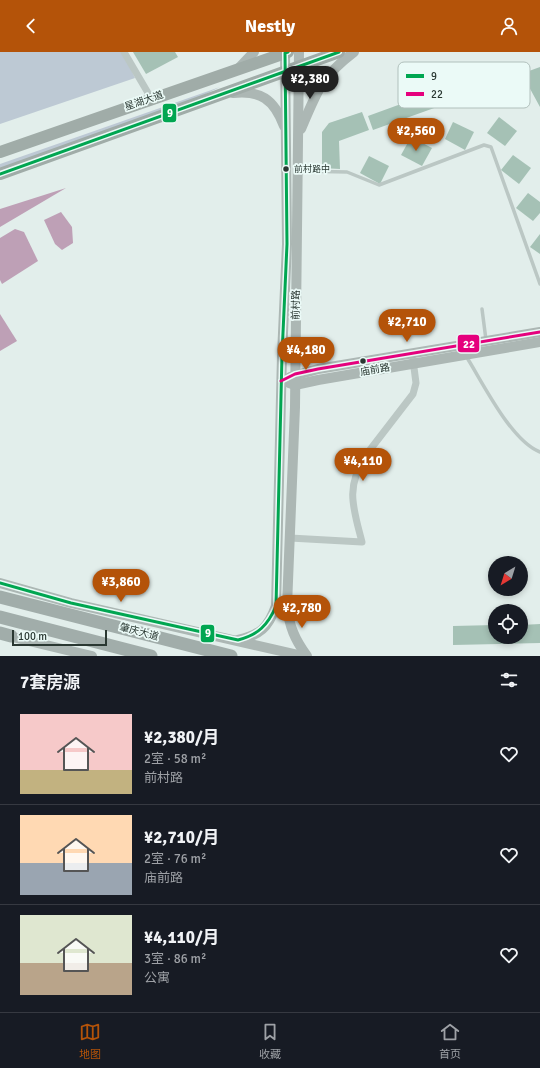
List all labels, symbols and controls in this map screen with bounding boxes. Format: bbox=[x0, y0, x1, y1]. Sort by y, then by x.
icon: back bbox=[20, 15, 42, 37]
text: Nestly bbox=[245, 15, 295, 37]
icon: person bbox=[498, 15, 520, 37]
legend bbox=[398, 62, 530, 108]
pin: ¥2,380 bbox=[277, 66, 343, 100]
text: 9 bbox=[431, 70, 437, 83]
text: ¥2,380 bbox=[291, 71, 329, 87]
text: 22 bbox=[431, 88, 443, 101]
street label: 星湖大道 bbox=[123, 89, 165, 113]
line badge: 9 bbox=[162, 103, 177, 123]
text: 9 bbox=[167, 107, 173, 120]
pin: ¥2,560 bbox=[383, 118, 449, 152]
text: ¥2,560 bbox=[397, 123, 435, 139]
place label: 前村路中 bbox=[294, 163, 330, 175]
marker: 前村路中 bbox=[281, 164, 291, 174]
street label: 前村路 bbox=[290, 290, 302, 320]
pin: ¥2,710 bbox=[374, 309, 440, 343]
text: ¥2,710 bbox=[388, 314, 426, 330]
line badge: 22 bbox=[457, 334, 480, 353]
pin: ¥4,180 bbox=[273, 337, 339, 371]
text: 22 bbox=[463, 338, 475, 351]
text: ¥4,180 bbox=[287, 342, 325, 358]
unlabelled marker bbox=[358, 356, 368, 366]
street label: 庙前路 bbox=[359, 361, 391, 379]
pin: ¥4,110 bbox=[330, 448, 396, 482]
text: ¥4,110 bbox=[344, 453, 382, 469]
north arrow bbox=[488, 556, 528, 596]
map controls bbox=[488, 556, 528, 644]
pin: ¥3,860 bbox=[88, 569, 154, 603]
text: ¥3,860 bbox=[102, 574, 140, 590]
pin: ¥2,780 bbox=[269, 595, 335, 629]
text: ¥2,780 bbox=[283, 600, 321, 616]
button: locate bbox=[488, 604, 528, 644]
street label: 肇庆大道 bbox=[118, 621, 160, 643]
line badge: 9 bbox=[200, 624, 215, 643]
text: 9 bbox=[205, 627, 211, 640]
scale bar bbox=[12, 628, 107, 647]
text: 100 m bbox=[18, 630, 47, 643]
icon: filters bbox=[498, 669, 520, 691]
text: 7套房源 bbox=[20, 672, 80, 693]
text: ¥2,380/月 bbox=[144, 727, 220, 748]
icon: home bbox=[52, 730, 100, 778]
icon: heart bbox=[498, 743, 520, 765]
text: 2室 · 58 m² bbox=[144, 751, 206, 767]
text: 前村路 bbox=[144, 770, 183, 786]
text: ¥2,710/月 bbox=[144, 827, 220, 848]
icon: home bbox=[52, 831, 100, 879]
icon: heart bbox=[498, 844, 520, 866]
text: 2室 · 76 m² bbox=[144, 851, 206, 867]
text: 庙前路 bbox=[144, 870, 183, 886]
text: ¥4,110/月 bbox=[144, 927, 220, 948]
icon: home bbox=[52, 931, 100, 979]
icon: heart bbox=[498, 944, 520, 966]
text: 3室 · 86 m² bbox=[144, 951, 206, 967]
text: 公寓 bbox=[144, 970, 170, 986]
tab: 地图 bbox=[79, 1021, 101, 1061]
tab: 收藏 bbox=[259, 1021, 281, 1061]
tab: 首页 bbox=[439, 1021, 461, 1061]

